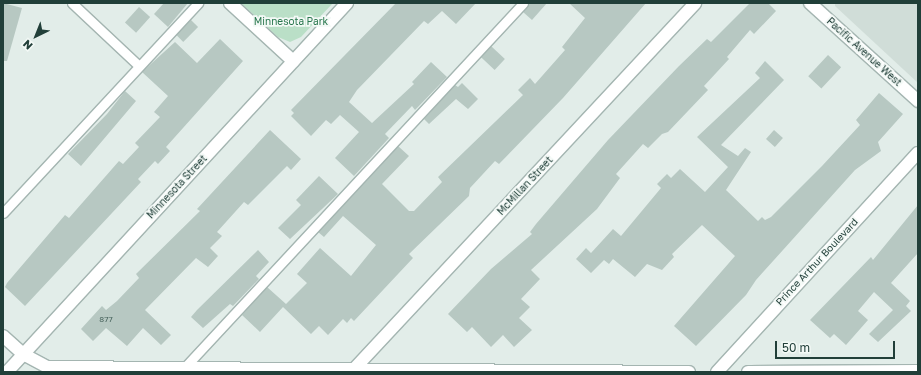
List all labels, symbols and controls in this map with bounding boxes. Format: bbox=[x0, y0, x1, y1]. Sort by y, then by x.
street label: Pacific Avenue West bbox=[824, 15, 904, 89]
north arrow bbox=[16, 16, 56, 56]
park label: Minnesota Park bbox=[254, 16, 328, 28]
text: N bbox=[20, 38, 35, 53]
street label: Minnesota Street bbox=[145, 153, 209, 221]
street label: McMillan Street bbox=[495, 154, 555, 218]
street label: Prince Arthur Boulevard bbox=[773, 216, 861, 308]
house number: 877 bbox=[99, 315, 113, 325]
scale bar bbox=[777, 333, 897, 359]
text: 50 m bbox=[782, 340, 810, 355]

